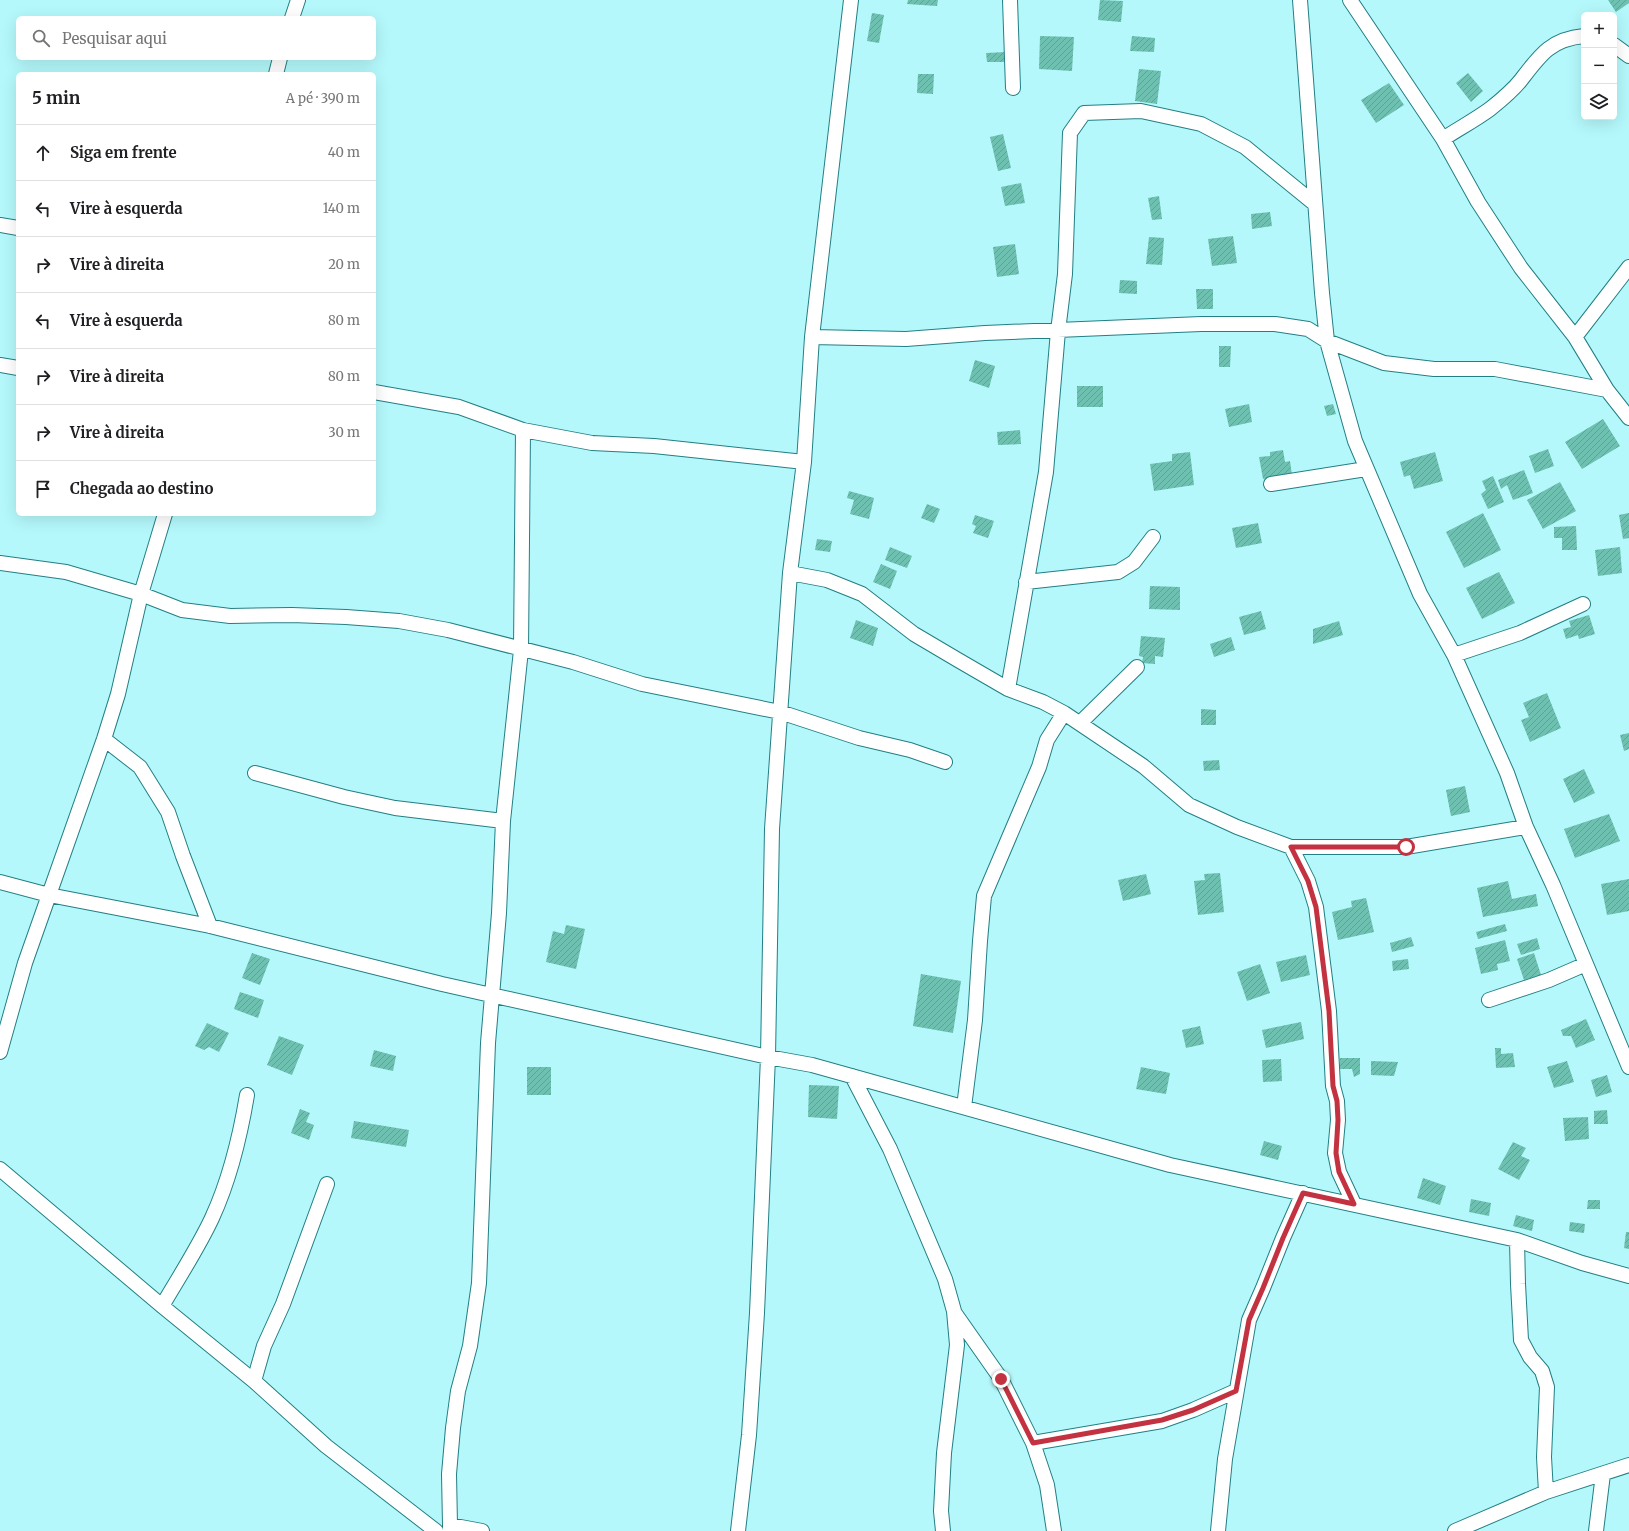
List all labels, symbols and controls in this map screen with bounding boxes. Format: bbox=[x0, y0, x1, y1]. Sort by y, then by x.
map controls bbox=[1581, 12, 1617, 120]
button: + bbox=[1581, 12, 1617, 48]
search box bbox=[16, 16, 376, 60]
icon: search bbox=[30, 27, 52, 49]
text: Pesquisar aqui bbox=[62, 29, 167, 48]
button: − bbox=[1581, 48, 1617, 84]
button: layers bbox=[1581, 84, 1617, 120]
text: 5 min bbox=[32, 87, 80, 109]
text: A pé · 390 m bbox=[286, 90, 360, 107]
icon: ahead bbox=[32, 142, 54, 164]
text: Siga em frente bbox=[70, 143, 177, 162]
text: 40 m bbox=[328, 144, 360, 161]
icon: left bbox=[32, 198, 54, 220]
text: Vire à esquerda bbox=[70, 199, 183, 218]
text: 140 m bbox=[323, 200, 360, 217]
icon: right bbox=[32, 254, 54, 276]
text: Vire à direita bbox=[70, 255, 164, 274]
text: 20 m bbox=[328, 256, 360, 273]
icon: left bbox=[32, 310, 54, 332]
text: Vire à esquerda bbox=[70, 311, 183, 330]
text: 80 m bbox=[328, 312, 360, 329]
icon: right bbox=[32, 366, 54, 388]
text: Vire à direita bbox=[70, 367, 164, 386]
text: 80 m bbox=[328, 368, 360, 385]
icon: right bbox=[32, 422, 54, 444]
text: Vire à direita bbox=[70, 423, 164, 442]
text: 30 m bbox=[328, 424, 360, 441]
icon: arrive bbox=[32, 478, 54, 500]
text: Chegada ao destino bbox=[70, 479, 213, 498]
route start bbox=[1397, 838, 1415, 856]
route end bbox=[992, 1370, 1010, 1388]

